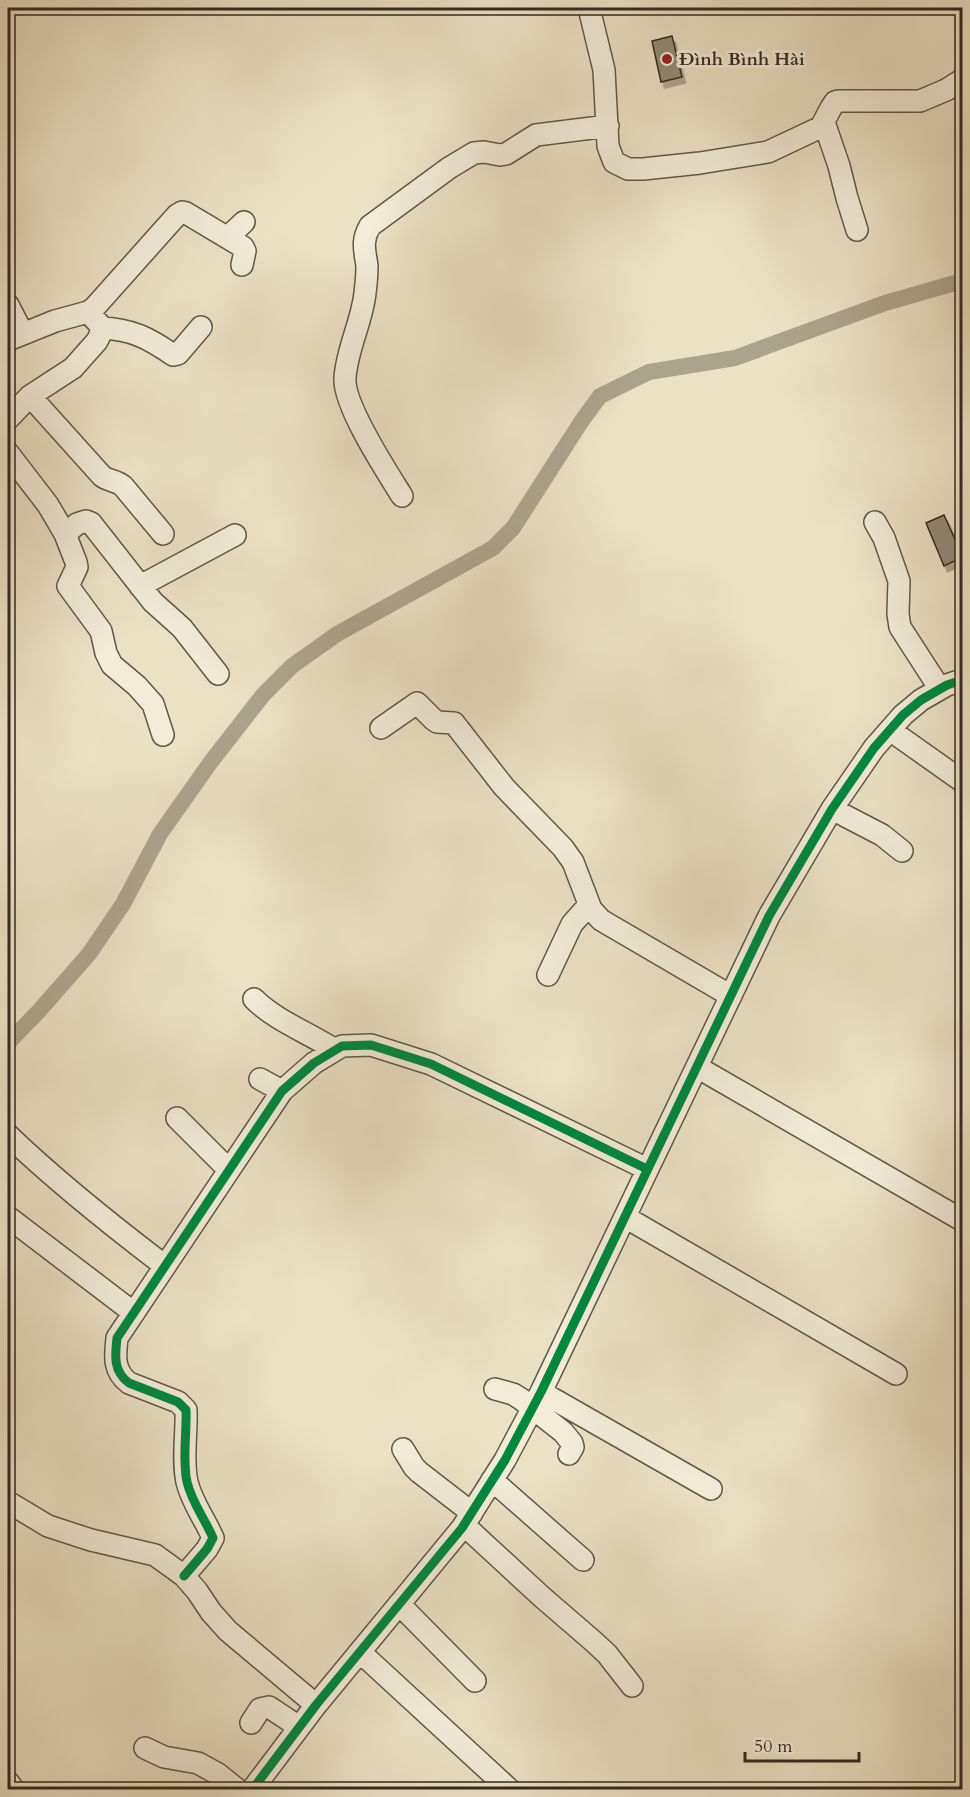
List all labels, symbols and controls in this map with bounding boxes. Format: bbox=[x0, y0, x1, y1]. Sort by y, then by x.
place label: Đình Bình Hài bbox=[679, 47, 805, 72]
marker: Đình Bình Hài bbox=[660, 52, 674, 66]
scale bar bbox=[745, 1725, 859, 1763]
text: 50 m bbox=[754, 1734, 793, 1759]

